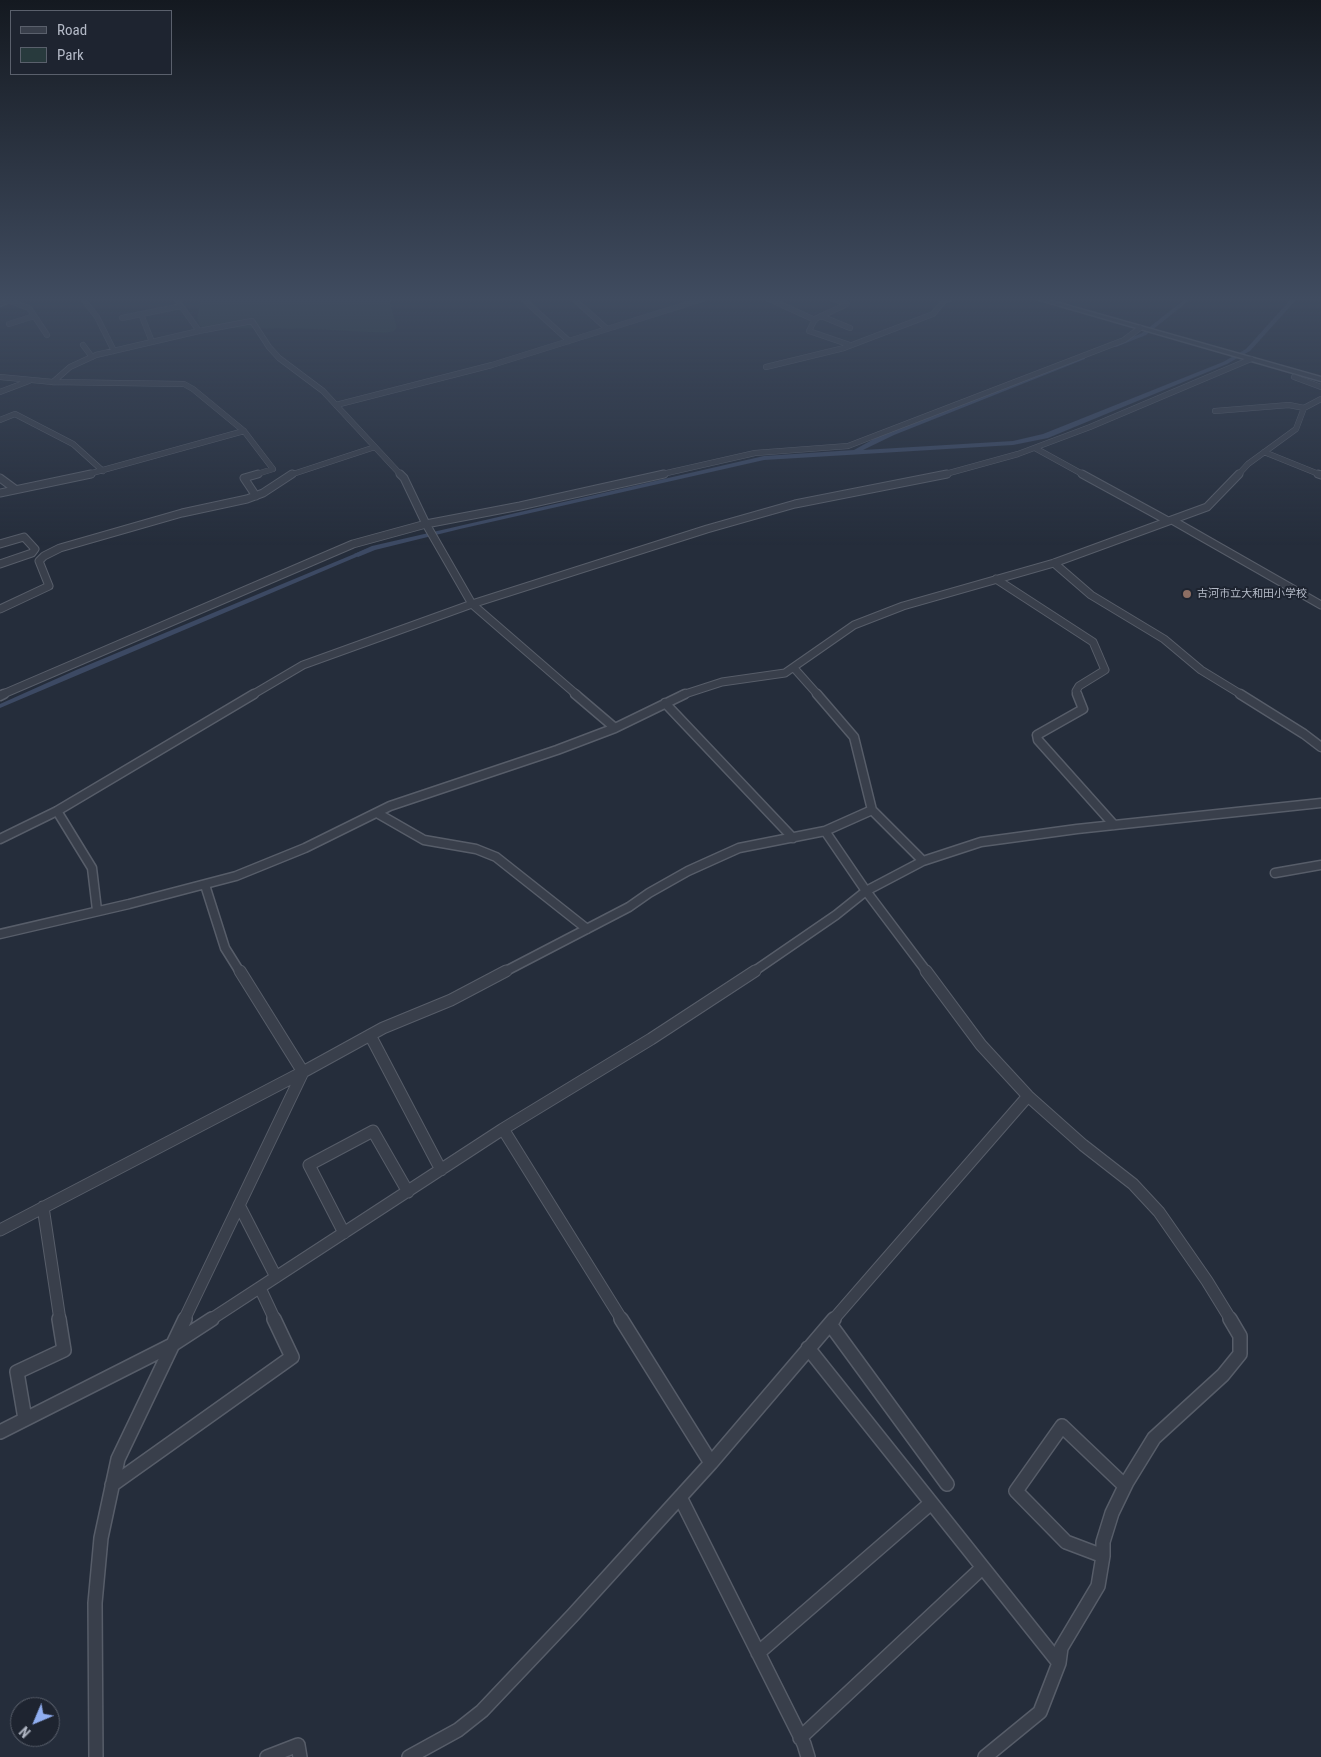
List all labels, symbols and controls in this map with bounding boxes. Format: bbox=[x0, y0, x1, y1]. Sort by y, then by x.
legend bbox=[10, 10, 172, 75]
text: Road bbox=[57, 21, 87, 39]
text: Park bbox=[57, 46, 84, 64]
place label: 古河市立大和田小学校 bbox=[1197, 587, 1307, 601]
marker: 古河市立大和田小学校 bbox=[1181, 588, 1193, 600]
north arrow bbox=[10, 1697, 60, 1747]
text: N bbox=[16, 1723, 34, 1741]

